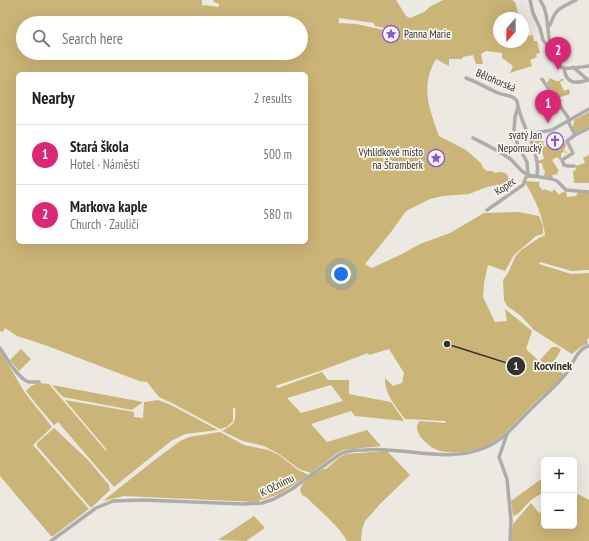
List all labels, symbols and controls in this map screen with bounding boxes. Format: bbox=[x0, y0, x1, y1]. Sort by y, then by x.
north arrow bbox=[493, 12, 529, 48]
search box bbox=[16, 16, 308, 60]
place icon: Panna Marie bbox=[381, 24, 401, 44]
icon: search bbox=[30, 27, 52, 49]
place label: Panna Marie bbox=[404, 27, 451, 41]
text: Search here bbox=[62, 29, 123, 48]
pin: 2 bbox=[545, 37, 571, 70]
street label: Bělohorská bbox=[474, 65, 518, 95]
text: Nearby bbox=[32, 87, 75, 109]
text: 2 results bbox=[253, 90, 292, 107]
pin: 1 bbox=[535, 90, 561, 123]
place label: svatý Jan Nepomucký bbox=[498, 128, 543, 155]
church icon: svatý Jan Nepomucký bbox=[545, 131, 565, 151]
text: Stará škola bbox=[70, 137, 129, 156]
place label: Vyhlídkové místo na Štramberk bbox=[357, 145, 424, 172]
text: 1 bbox=[42, 146, 48, 163]
text: 500 m bbox=[263, 146, 292, 163]
place icon: Vyhlídkové místo na Štramberk bbox=[426, 148, 446, 168]
text: Hotel · Náměstí bbox=[70, 156, 140, 173]
street label: Kopec bbox=[492, 174, 518, 198]
text: Markova kaple bbox=[70, 197, 148, 216]
text: 2 bbox=[42, 206, 48, 223]
text: 580 m bbox=[263, 206, 292, 223]
text: Church · Zauličí bbox=[70, 216, 139, 233]
your location bbox=[331, 264, 351, 284]
callout: Kocvínek bbox=[506, 354, 580, 378]
text: 1 bbox=[513, 358, 519, 373]
text: Kocvínek bbox=[534, 358, 572, 373]
map controls bbox=[541, 457, 577, 529]
button: + bbox=[541, 457, 577, 493]
street label: K Očnímu bbox=[258, 470, 297, 500]
button: − bbox=[541, 493, 577, 529]

